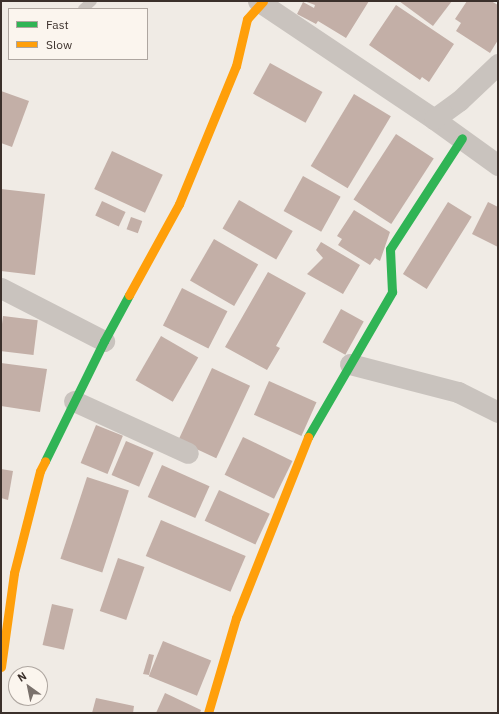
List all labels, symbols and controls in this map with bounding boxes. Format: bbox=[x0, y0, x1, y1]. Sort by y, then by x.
legend bbox=[8, 8, 148, 60]
text: Fast bbox=[46, 17, 69, 32]
text: Slow bbox=[46, 37, 72, 52]
north arrow bbox=[8, 666, 48, 706]
text: N bbox=[15, 669, 29, 685]

